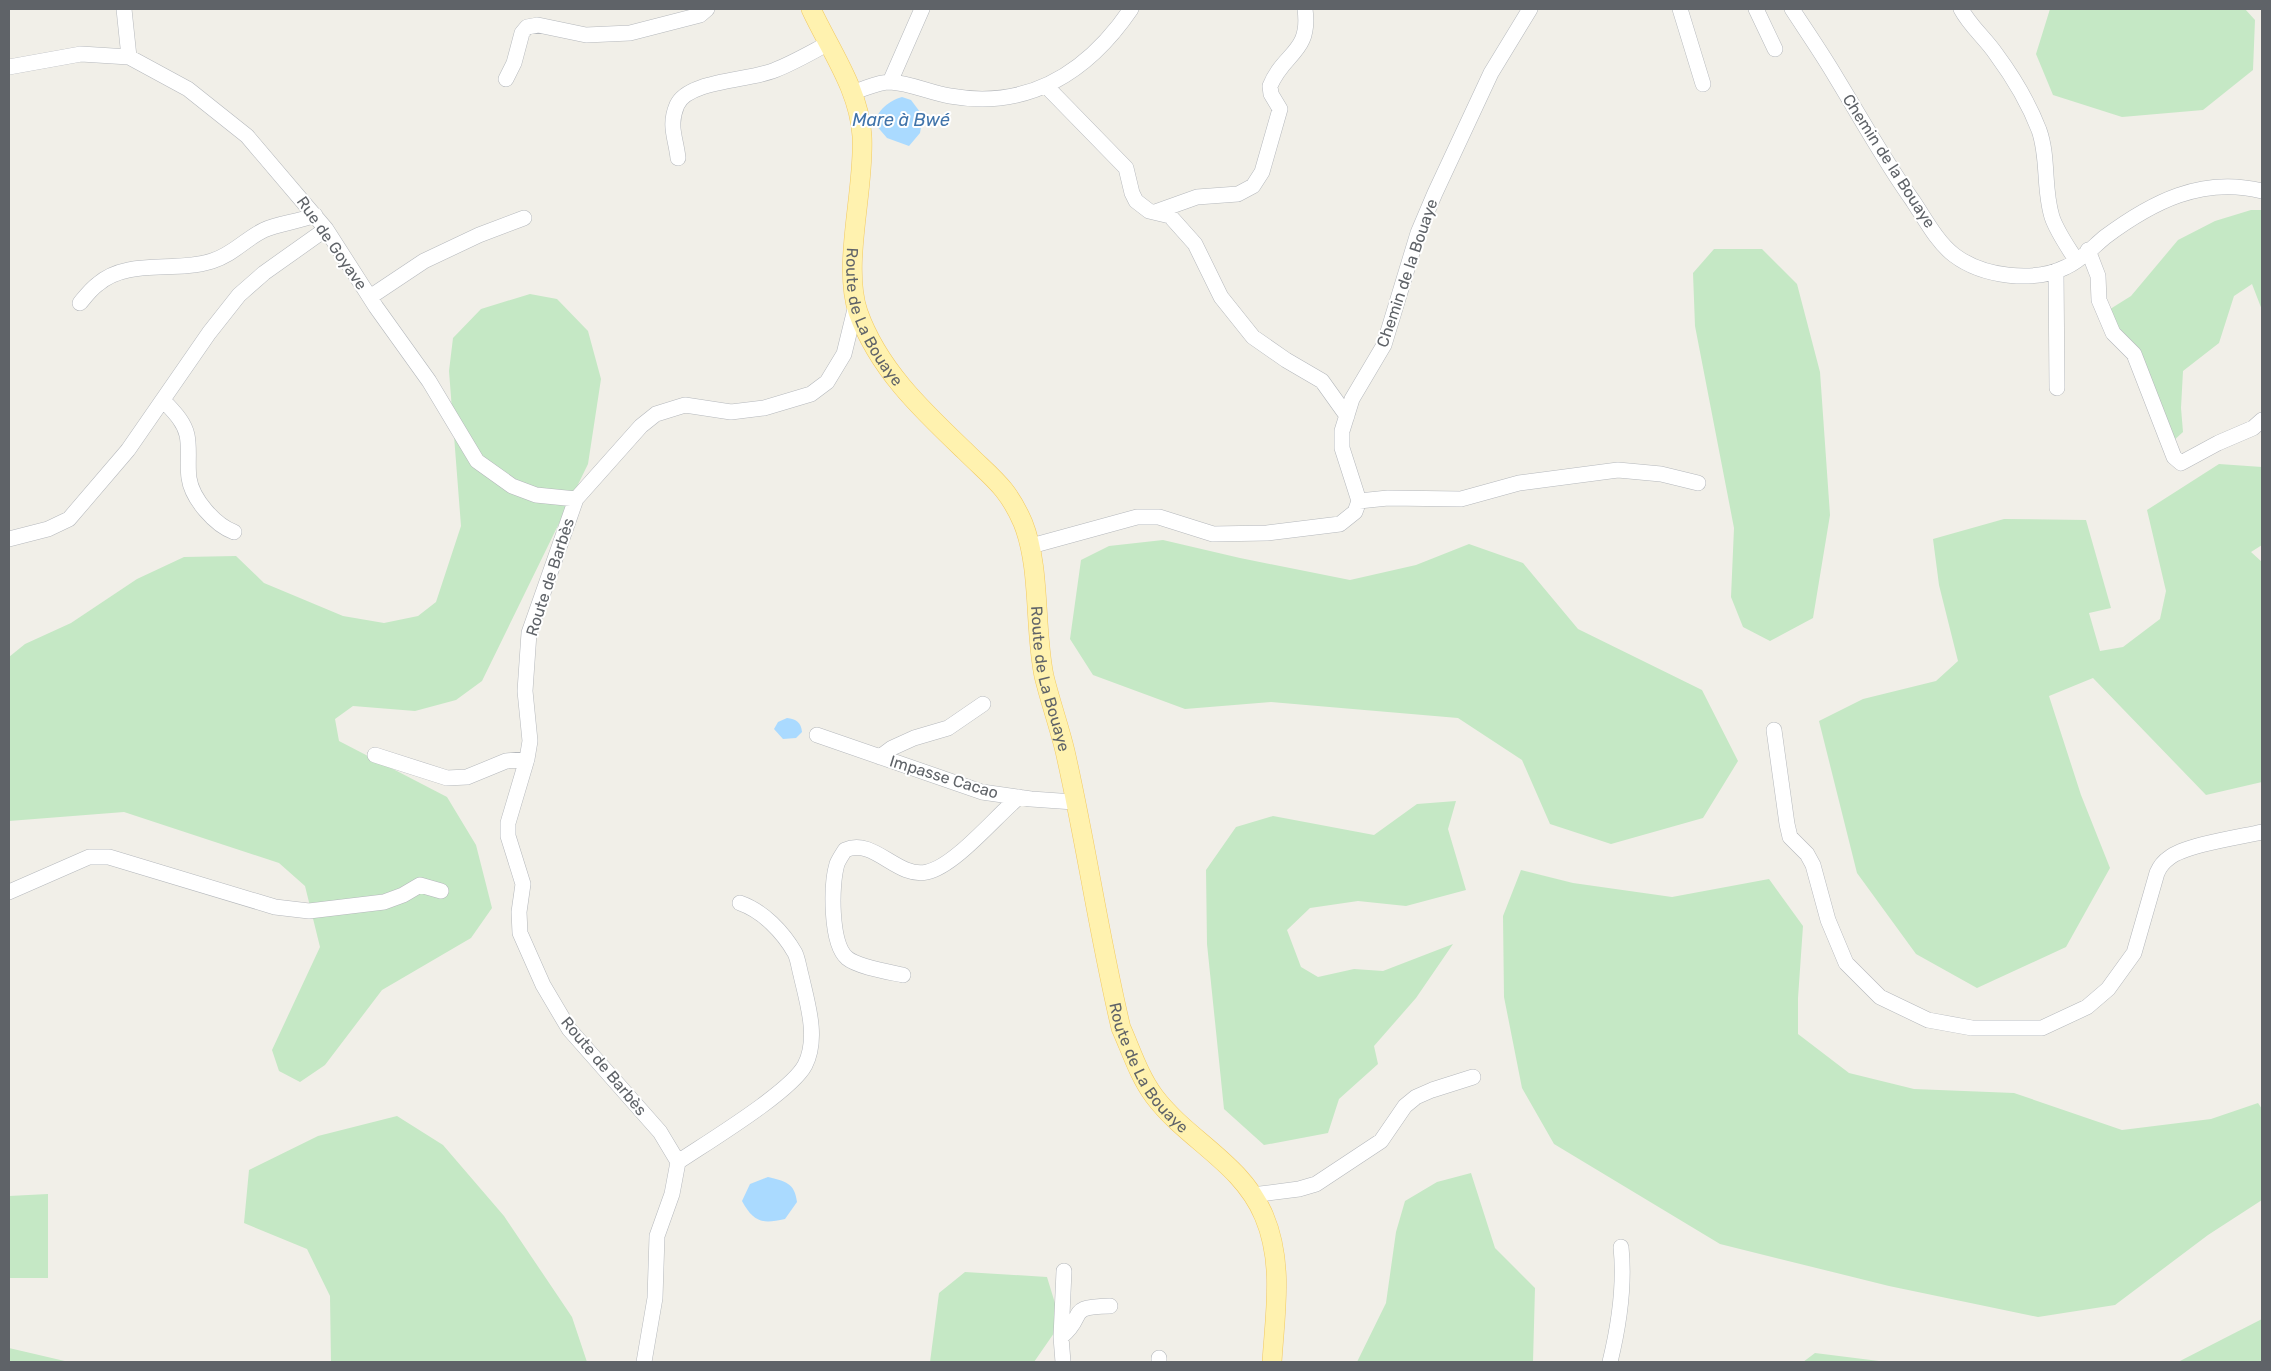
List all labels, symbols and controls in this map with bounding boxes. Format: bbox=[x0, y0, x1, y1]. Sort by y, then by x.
street label: Chemin de la Bouaye bbox=[1839, 91, 1939, 232]
water label: Mare à Bwé bbox=[852, 109, 950, 131]
street label: Rue de Goyave bbox=[293, 193, 371, 293]
street label: Chemin de la Bouaye bbox=[1373, 196, 1441, 350]
street label: Route de La Bouaye bbox=[843, 247, 907, 390]
street label: Route de Barbès bbox=[522, 516, 578, 638]
street label: Route de La Bouaye bbox=[1028, 605, 1074, 753]
street label: Impasse Cacao bbox=[887, 751, 1001, 803]
street label: Route de La Bouaye bbox=[1106, 1001, 1193, 1137]
street label: Route de Barbès bbox=[557, 1013, 651, 1119]

